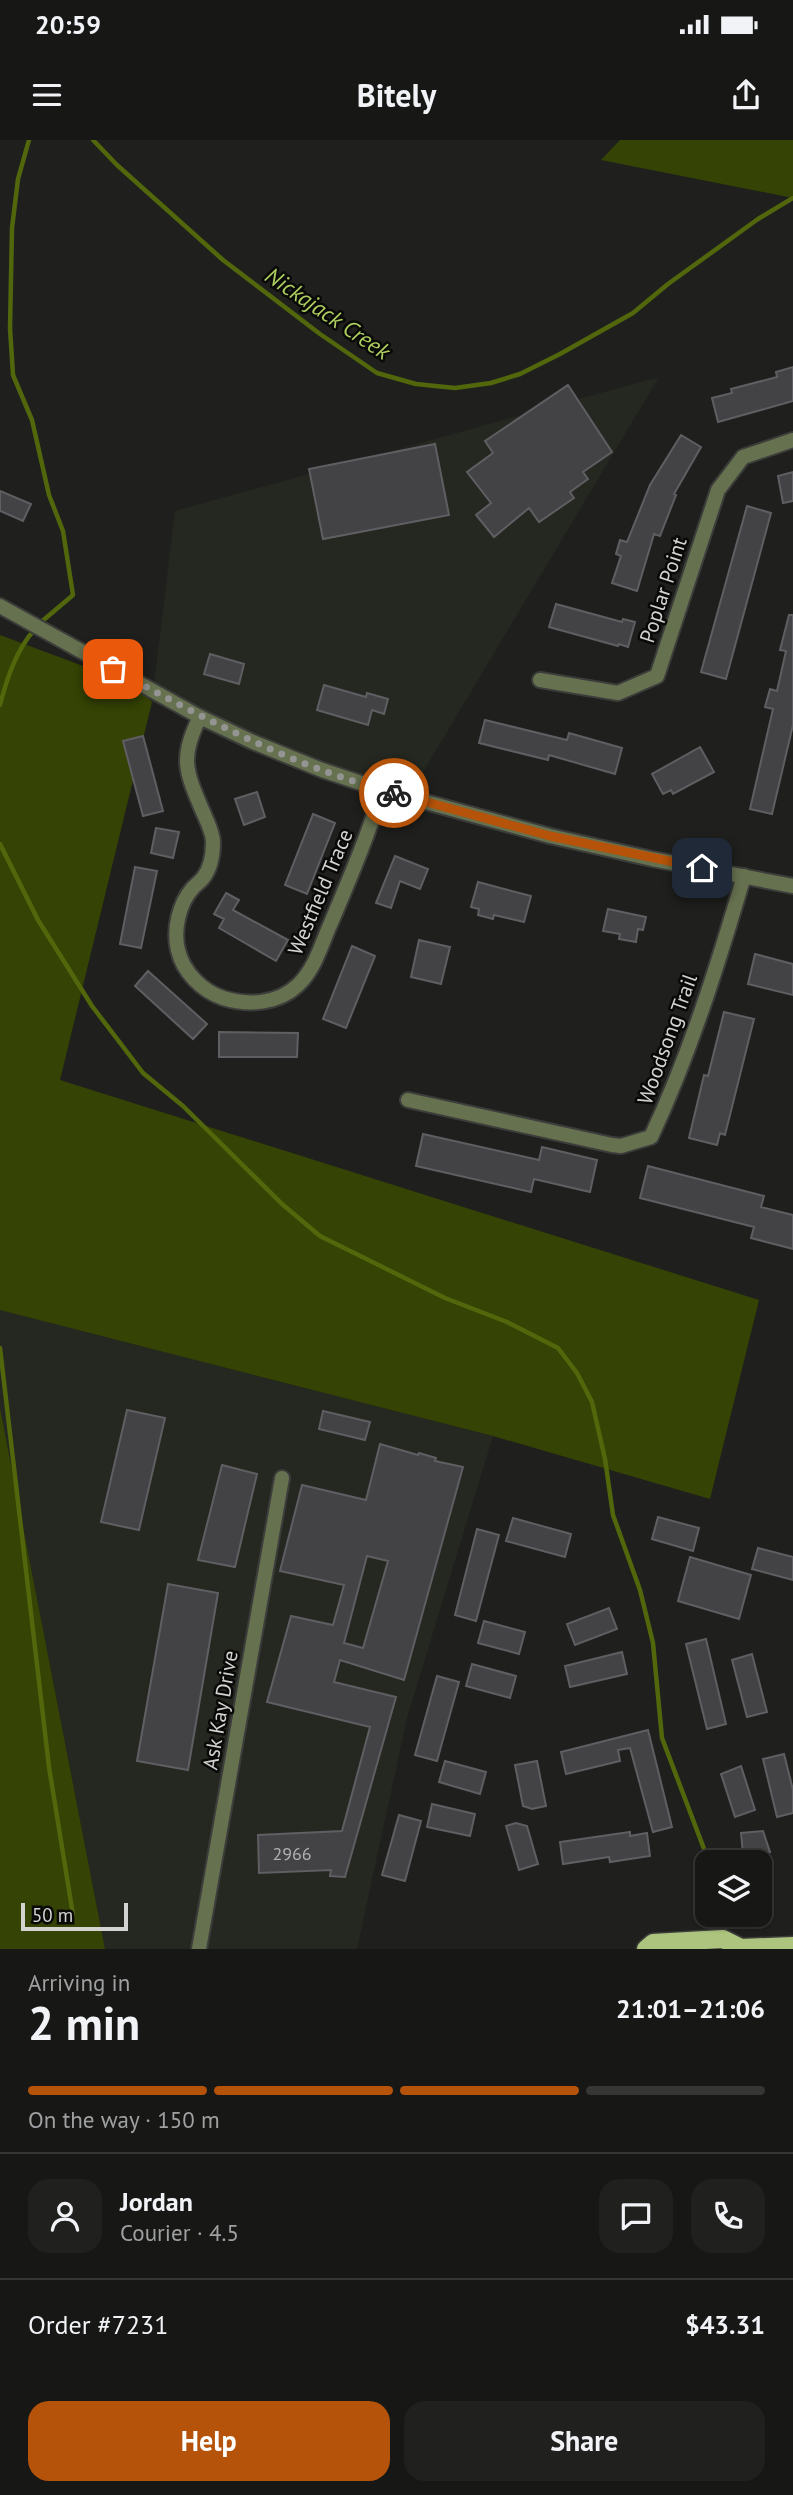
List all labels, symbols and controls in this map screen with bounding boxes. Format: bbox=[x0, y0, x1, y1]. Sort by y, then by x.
text: 20:59 bbox=[35, 8, 101, 41]
text: Bitely bbox=[357, 74, 436, 116]
icon: menu bbox=[28, 76, 66, 114]
icon: share bbox=[727, 76, 765, 114]
water label: Nickajack Creek bbox=[260, 261, 398, 366]
street label: Poplar Point bbox=[633, 534, 693, 646]
pin bbox=[83, 639, 143, 699]
icon: bag bbox=[94, 650, 132, 688]
courier bbox=[359, 758, 429, 828]
icon: bike bbox=[375, 774, 413, 812]
street label: Westfield Trace bbox=[281, 825, 359, 959]
pin bbox=[672, 838, 732, 898]
icon: home bbox=[683, 849, 721, 887]
street label: Woodsong Trail bbox=[631, 970, 703, 1108]
street label: Ask Kay Drive bbox=[196, 1648, 244, 1772]
house number: 2966 bbox=[272, 1842, 312, 1865]
map controls bbox=[695, 1850, 772, 1927]
button: layers bbox=[695, 1850, 772, 1927]
scale bar bbox=[21, 1900, 128, 1932]
text: 50 m bbox=[32, 1903, 73, 1927]
text: Arriving in bbox=[28, 1968, 130, 1997]
text: 21:01–21:06 bbox=[616, 1992, 765, 2025]
text: 2 min bbox=[28, 1993, 140, 2053]
text: On the way · 150 m bbox=[28, 2105, 220, 2134]
button: person bbox=[28, 2179, 102, 2253]
button: chat bbox=[599, 2179, 673, 2253]
button: phone bbox=[691, 2179, 765, 2253]
text: Jordan bbox=[120, 2185, 193, 2218]
text: Courier · 4.5 bbox=[120, 2218, 239, 2247]
text: Order #7231 bbox=[28, 2308, 168, 2341]
text: $43.31 bbox=[685, 2308, 765, 2341]
button: Help bbox=[28, 2401, 390, 2481]
button: Share bbox=[404, 2401, 765, 2481]

